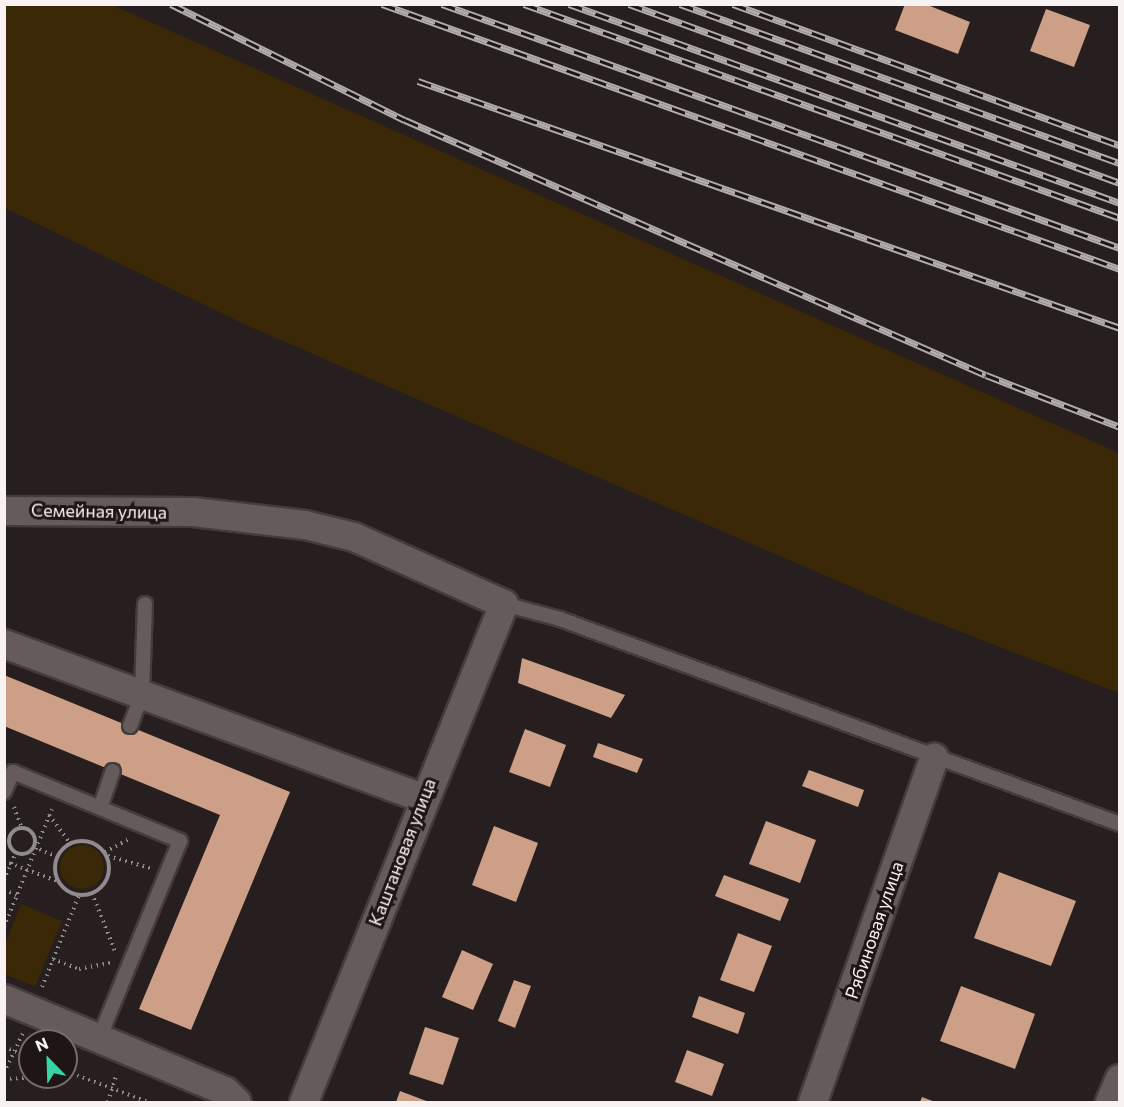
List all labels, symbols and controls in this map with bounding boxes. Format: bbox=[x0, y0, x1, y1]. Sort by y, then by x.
street label: Семейная улица bbox=[31, 499, 167, 523]
street label: Каштановая улица bbox=[364, 775, 440, 929]
street label: Рябиновая улица bbox=[840, 858, 908, 1002]
north arrow bbox=[18, 1029, 78, 1089]
text: N bbox=[32, 1033, 51, 1055]

